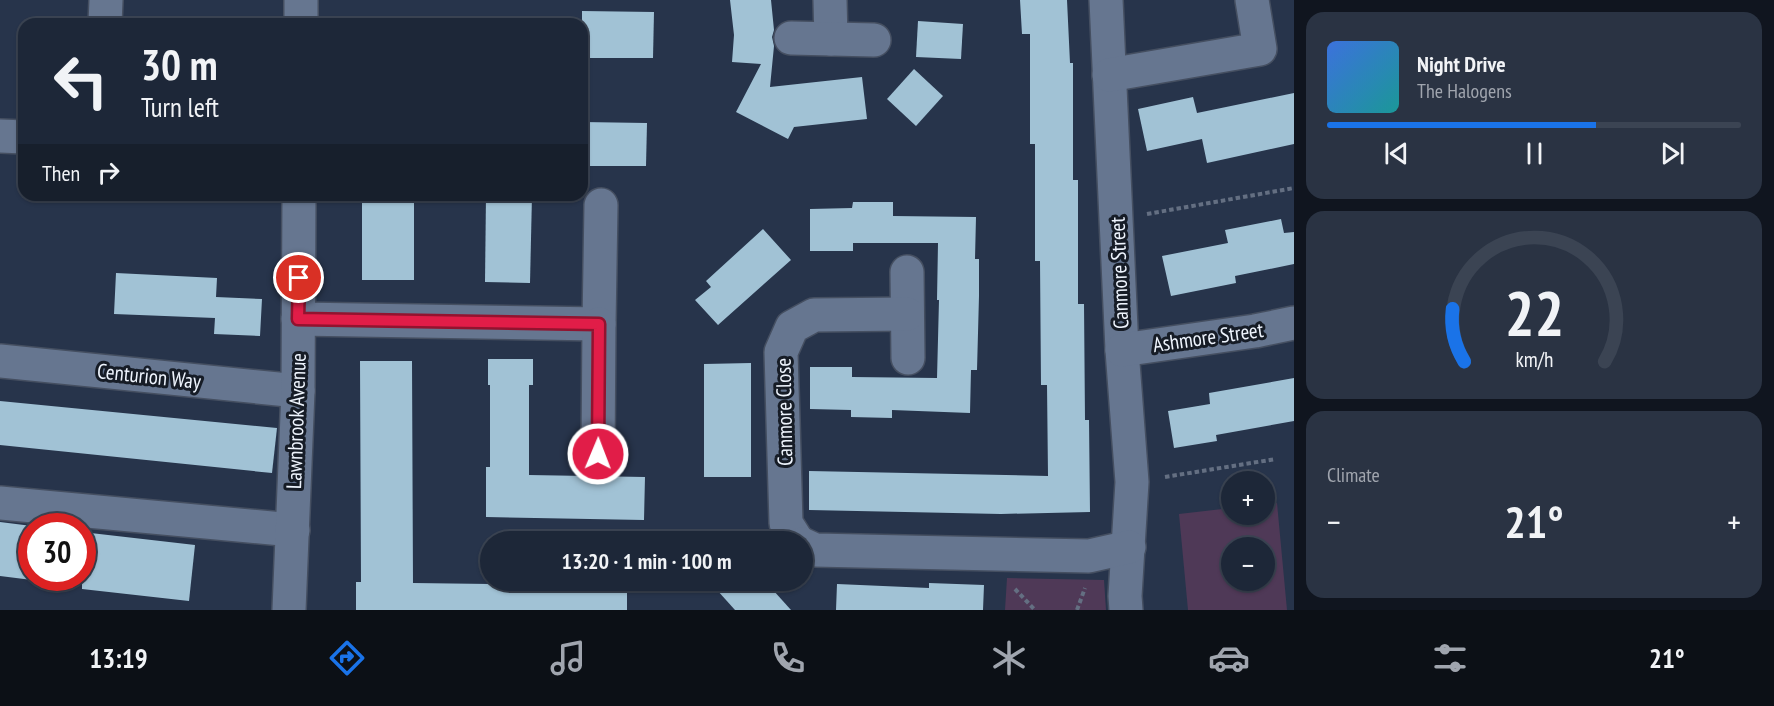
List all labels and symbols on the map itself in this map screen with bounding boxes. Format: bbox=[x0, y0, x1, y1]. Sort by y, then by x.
street label: Canmore Street bbox=[1104, 216, 1134, 329]
pin bbox=[273, 252, 324, 303]
street label: Ashmore Street bbox=[1151, 316, 1265, 358]
street label: Lawnbrook Avenue bbox=[280, 353, 312, 489]
street label: Centurion Way bbox=[96, 357, 202, 395]
street label: Canmore Close bbox=[770, 358, 798, 466]
position arrow bbox=[566, 422, 630, 486]
speed limit sign: 30 bbox=[18, 513, 96, 591]

